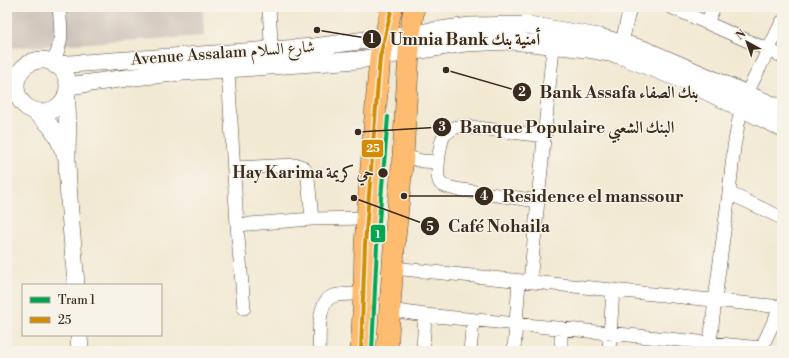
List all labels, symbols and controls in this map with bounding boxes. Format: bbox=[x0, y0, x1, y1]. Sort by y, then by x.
north arrow bbox=[727, 22, 767, 62]
callout: Umnia Bank أمنية بنك bbox=[362, 24, 548, 53]
text: Umnia Bank أمنية بنك bbox=[390, 27, 541, 51]
text: N bbox=[733, 27, 749, 43]
text: 1 bbox=[369, 32, 375, 47]
street label: Avenue Assalam شارع السلام bbox=[130, 37, 316, 73]
callout: Bank Assafa بنك الصفاء bbox=[512, 77, 707, 106]
text: Bank Assafa بنك الصفاء bbox=[539, 82, 699, 104]
text: 2 bbox=[518, 85, 526, 100]
callout: Banque Populaire البنك الشعبي bbox=[432, 113, 683, 142]
text: Banque Populaire البنك الشعبي bbox=[459, 117, 675, 144]
text: 3 bbox=[438, 120, 446, 135]
line badge: 25 bbox=[361, 139, 384, 158]
text: 25 bbox=[366, 142, 380, 156]
place label: Hay Karima حي كريمة bbox=[232, 163, 374, 186]
marker: Hay Karima حي كريمة bbox=[376, 166, 390, 180]
callout: Residence el manssour bbox=[474, 181, 692, 210]
text: Residence el manssour bbox=[502, 186, 684, 208]
text: 4 bbox=[480, 189, 488, 204]
callout: Café Nohaila bbox=[420, 212, 558, 241]
text: Café Nohaila bbox=[448, 216, 551, 238]
text: 5 bbox=[426, 220, 434, 235]
line badge: 1 bbox=[370, 224, 386, 243]
text: 1 bbox=[375, 228, 381, 242]
legend bbox=[22, 284, 162, 336]
text: Tram 1 bbox=[58, 293, 96, 308]
text: 25 bbox=[58, 313, 72, 328]

